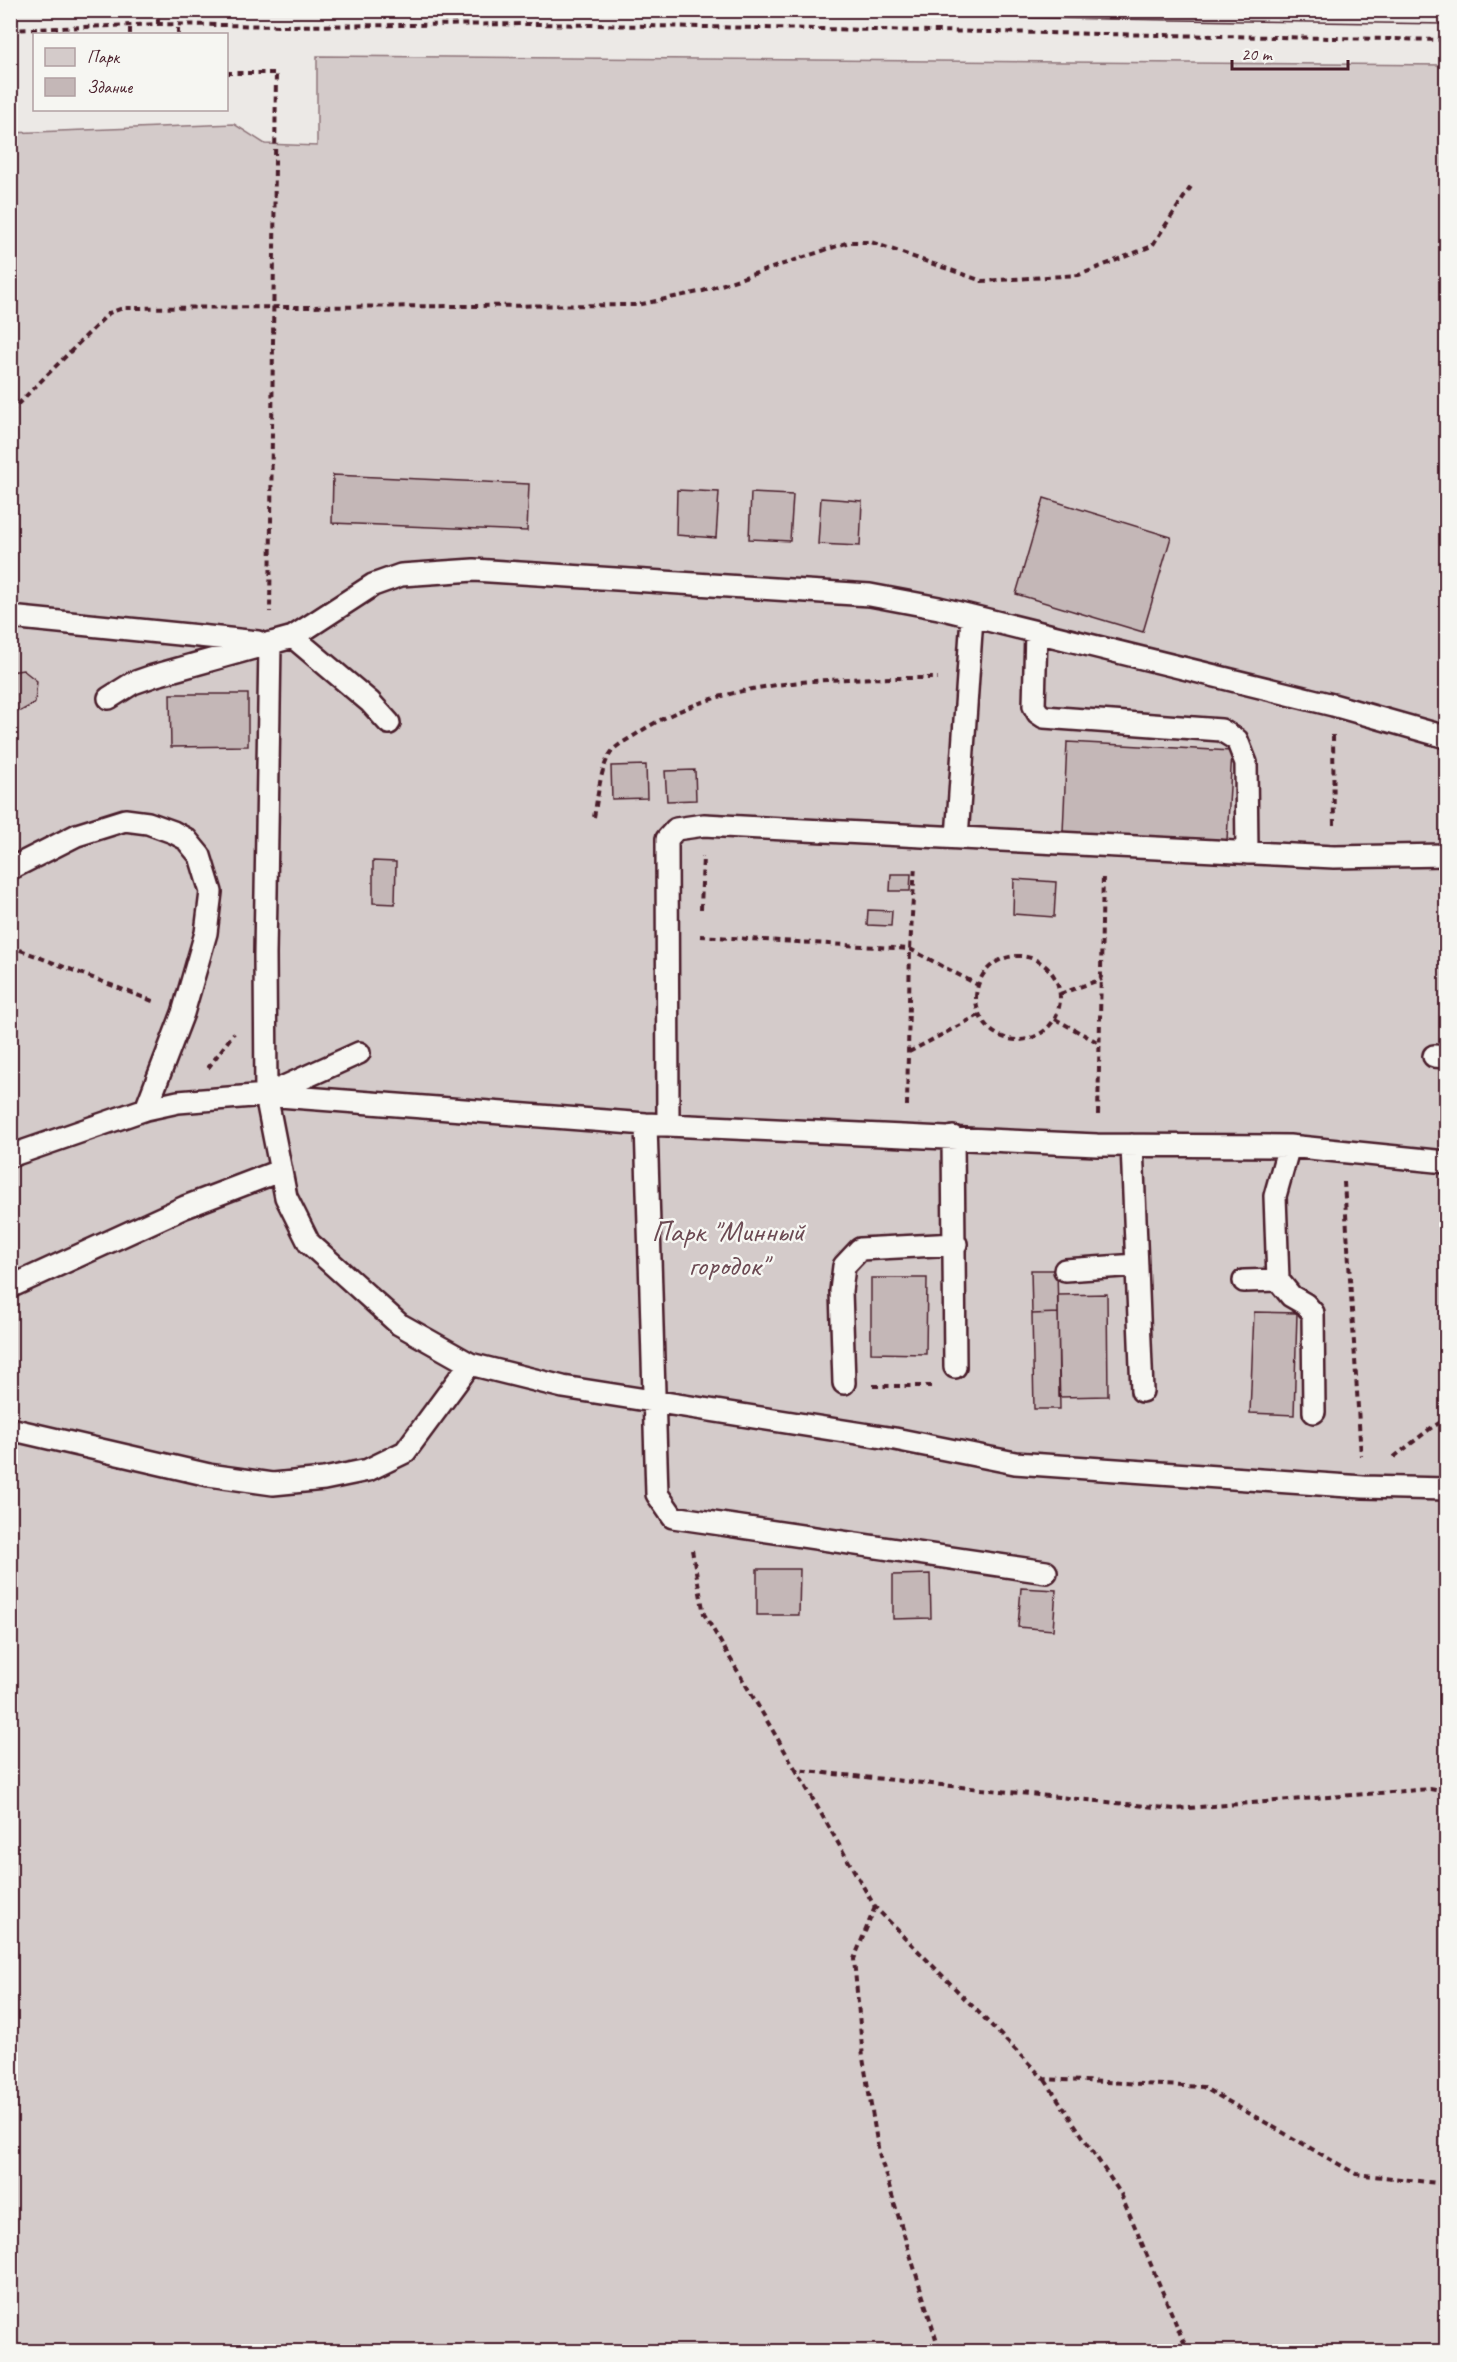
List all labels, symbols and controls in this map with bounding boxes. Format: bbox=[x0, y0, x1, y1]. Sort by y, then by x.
legend bbox=[33, 33, 228, 111]
scale bar bbox=[1232, 33, 1348, 71]
text: 20 m bbox=[1241, 43, 1274, 65]
text: Парк bbox=[87, 46, 121, 68]
text: Здание bbox=[87, 76, 133, 98]
park label: Парк "Минный городок" bbox=[651, 1212, 806, 1284]

